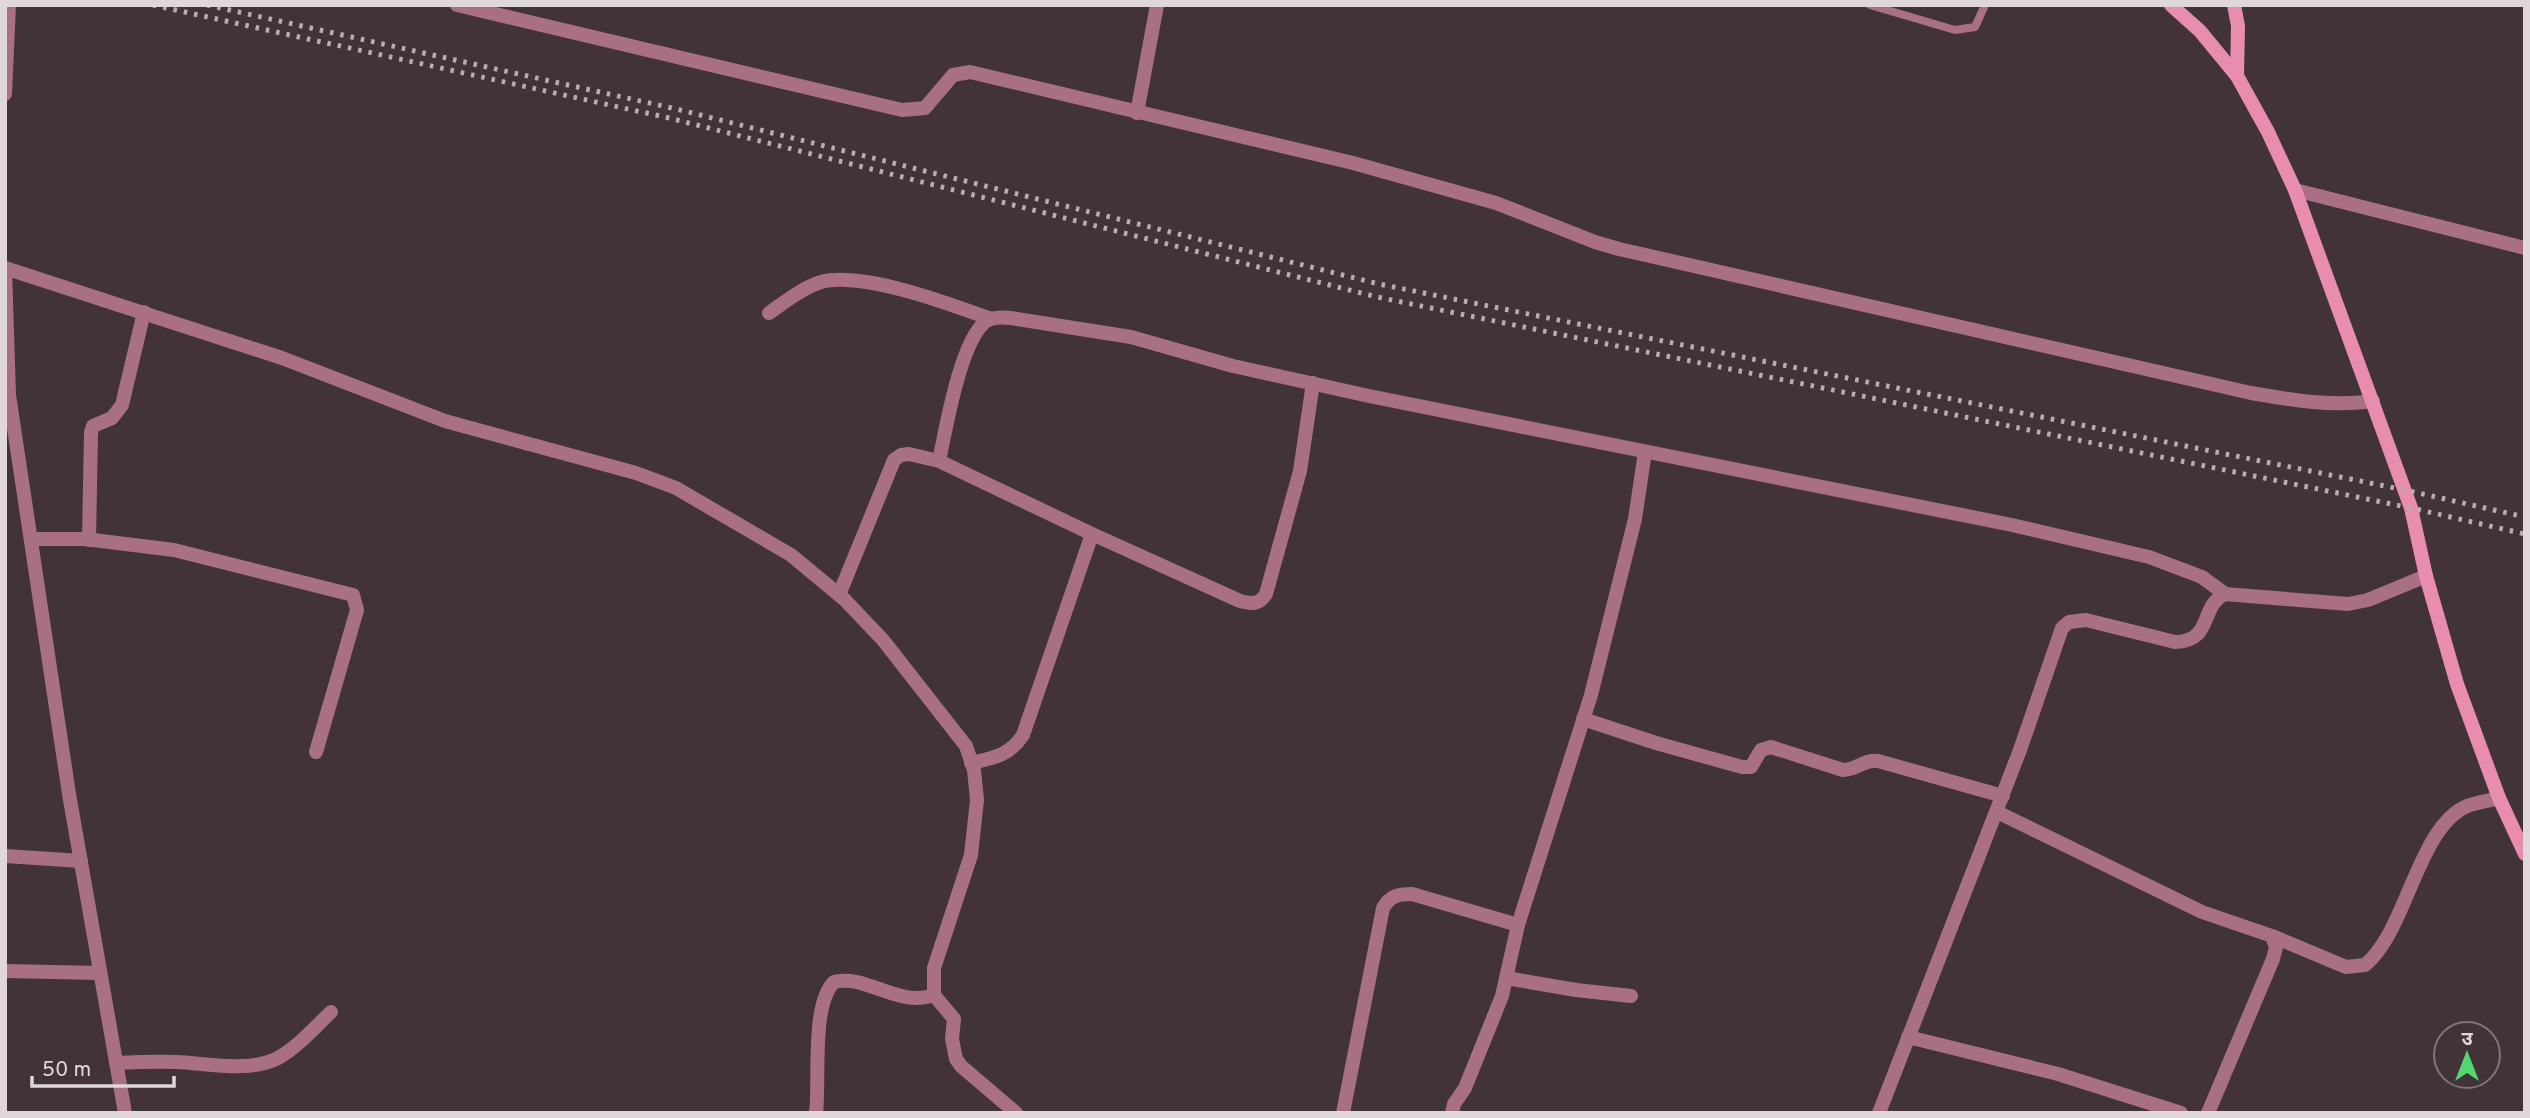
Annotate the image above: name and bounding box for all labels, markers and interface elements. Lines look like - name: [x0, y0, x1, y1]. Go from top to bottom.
- north arrow: [2432, 1020, 2502, 1090]
- text: उ: [2461, 1028, 2473, 1052]
- scale bar: [32, 1044, 173, 1088]
- text: 50 m: [42, 1057, 91, 1084]

